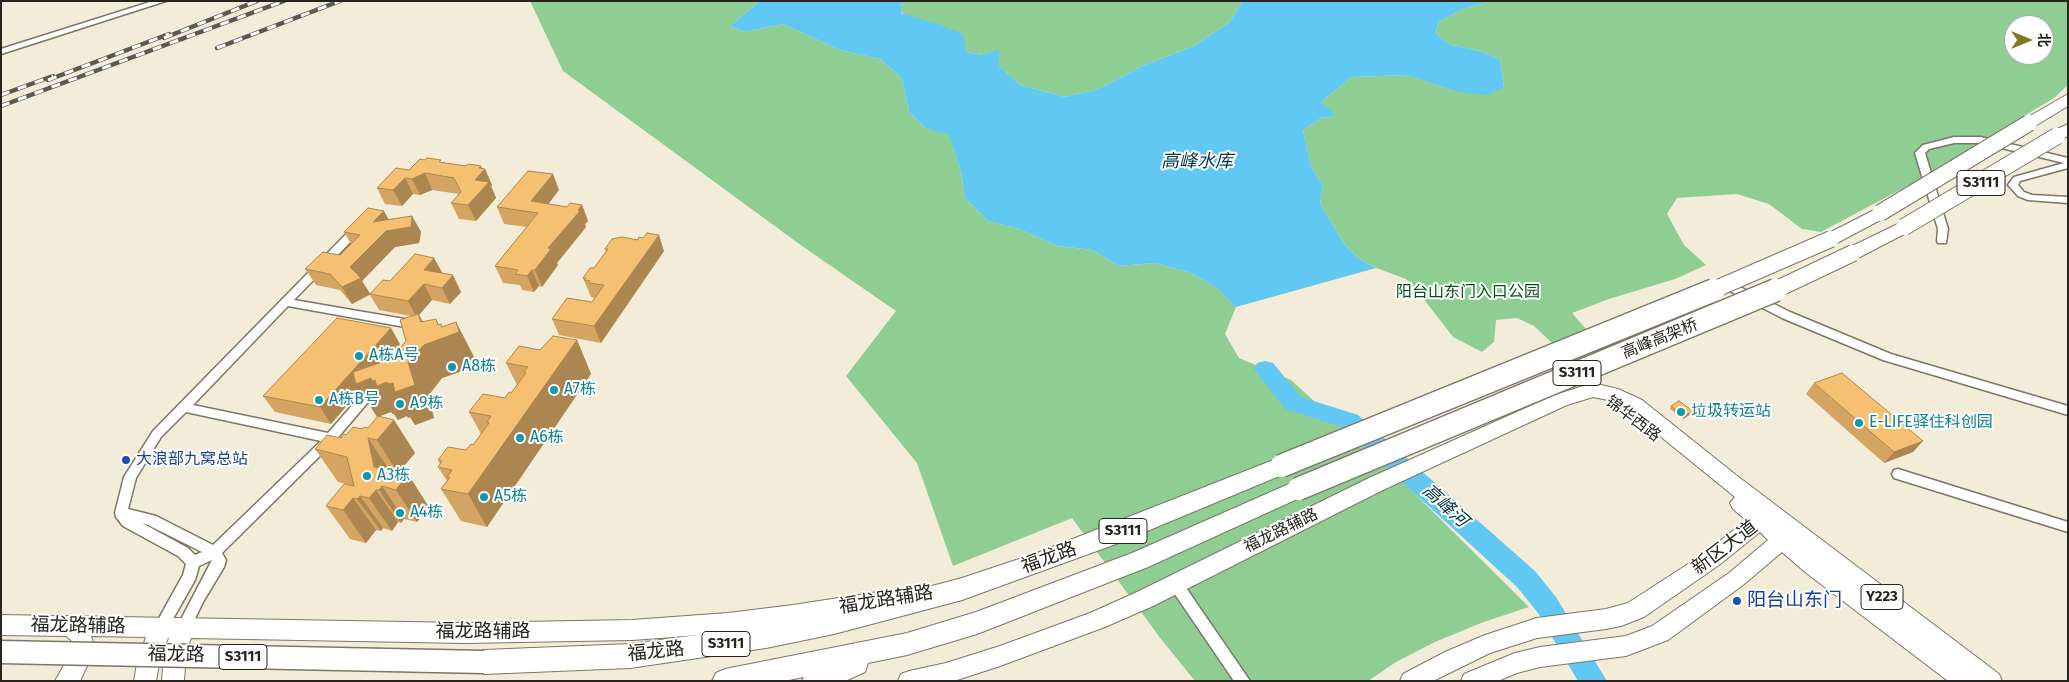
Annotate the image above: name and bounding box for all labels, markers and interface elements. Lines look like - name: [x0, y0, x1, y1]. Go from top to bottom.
- north arrow: [2004, 15, 2054, 65]
- text: 北: [2035, 33, 2052, 47]
- water label: 高峰水库: [1161, 151, 1233, 173]
- road number: S3111: [1957, 170, 2005, 196]
- park label: 阳台山东门入口公园: [1396, 283, 1540, 303]
- street label: 高峰高架桥: [1619, 315, 1701, 363]
- place label: A栋A号: [369, 346, 419, 366]
- marker: A栋A号: [353, 350, 365, 362]
- place label: A8栋: [462, 357, 496, 377]
- road number: S3111: [1553, 360, 1601, 386]
- marker: A8栋: [446, 361, 458, 373]
- place label: A7栋: [564, 380, 596, 400]
- marker: A7栋: [548, 384, 560, 396]
- place label: A栋B号: [329, 390, 380, 410]
- street label: 锦华西路: [1602, 392, 1664, 446]
- marker: A栋B号: [313, 394, 325, 406]
- place label: A9栋: [410, 394, 443, 414]
- marker: A9栋: [394, 398, 406, 410]
- place label: 垃圾转运站: [1691, 402, 1771, 422]
- marker: 垃圾转运站: [1675, 406, 1687, 418]
- place label: E-LIFE驿住科创园: [1869, 413, 1993, 433]
- marker: E-LIFE驿住科创园: [1853, 417, 1865, 429]
- place label: A6栋: [530, 428, 564, 448]
- marker: A6栋: [514, 432, 526, 444]
- place label: 大浪部九窝总站: [136, 450, 248, 470]
- marker: 大浪部九窝总站: [120, 454, 132, 466]
- place label: A3栋: [377, 466, 410, 486]
- marker: A3栋: [361, 470, 373, 482]
- water label: 高峰河: [1418, 480, 1472, 532]
- place label: A5栋: [494, 487, 527, 507]
- marker: A5栋: [478, 491, 490, 503]
- place label: A4栋: [410, 503, 443, 523]
- street label: 福龙路辅路: [1241, 505, 1321, 557]
- marker: A4栋: [394, 507, 406, 519]
- street label: 新区大道: [1688, 516, 1762, 580]
- road number: S3111: [1099, 518, 1147, 544]
- street label: 福龙路: [1018, 538, 1080, 578]
- street label: 福龙路辅路: [837, 581, 935, 619]
- road number: Y223: [1861, 584, 1903, 610]
- place label: 阳台山东门: [1747, 590, 1842, 612]
- marker: 阳台山东门: [1731, 595, 1743, 607]
- street label: 福龙路辅路: [30, 614, 126, 638]
- street label: 福龙路辅路: [436, 621, 530, 643]
- road number: S3111: [702, 632, 750, 656]
- street label: 福龙路: [626, 638, 686, 666]
- street label: 福龙路: [147, 643, 205, 667]
- road number: S3111: [219, 644, 267, 670]

